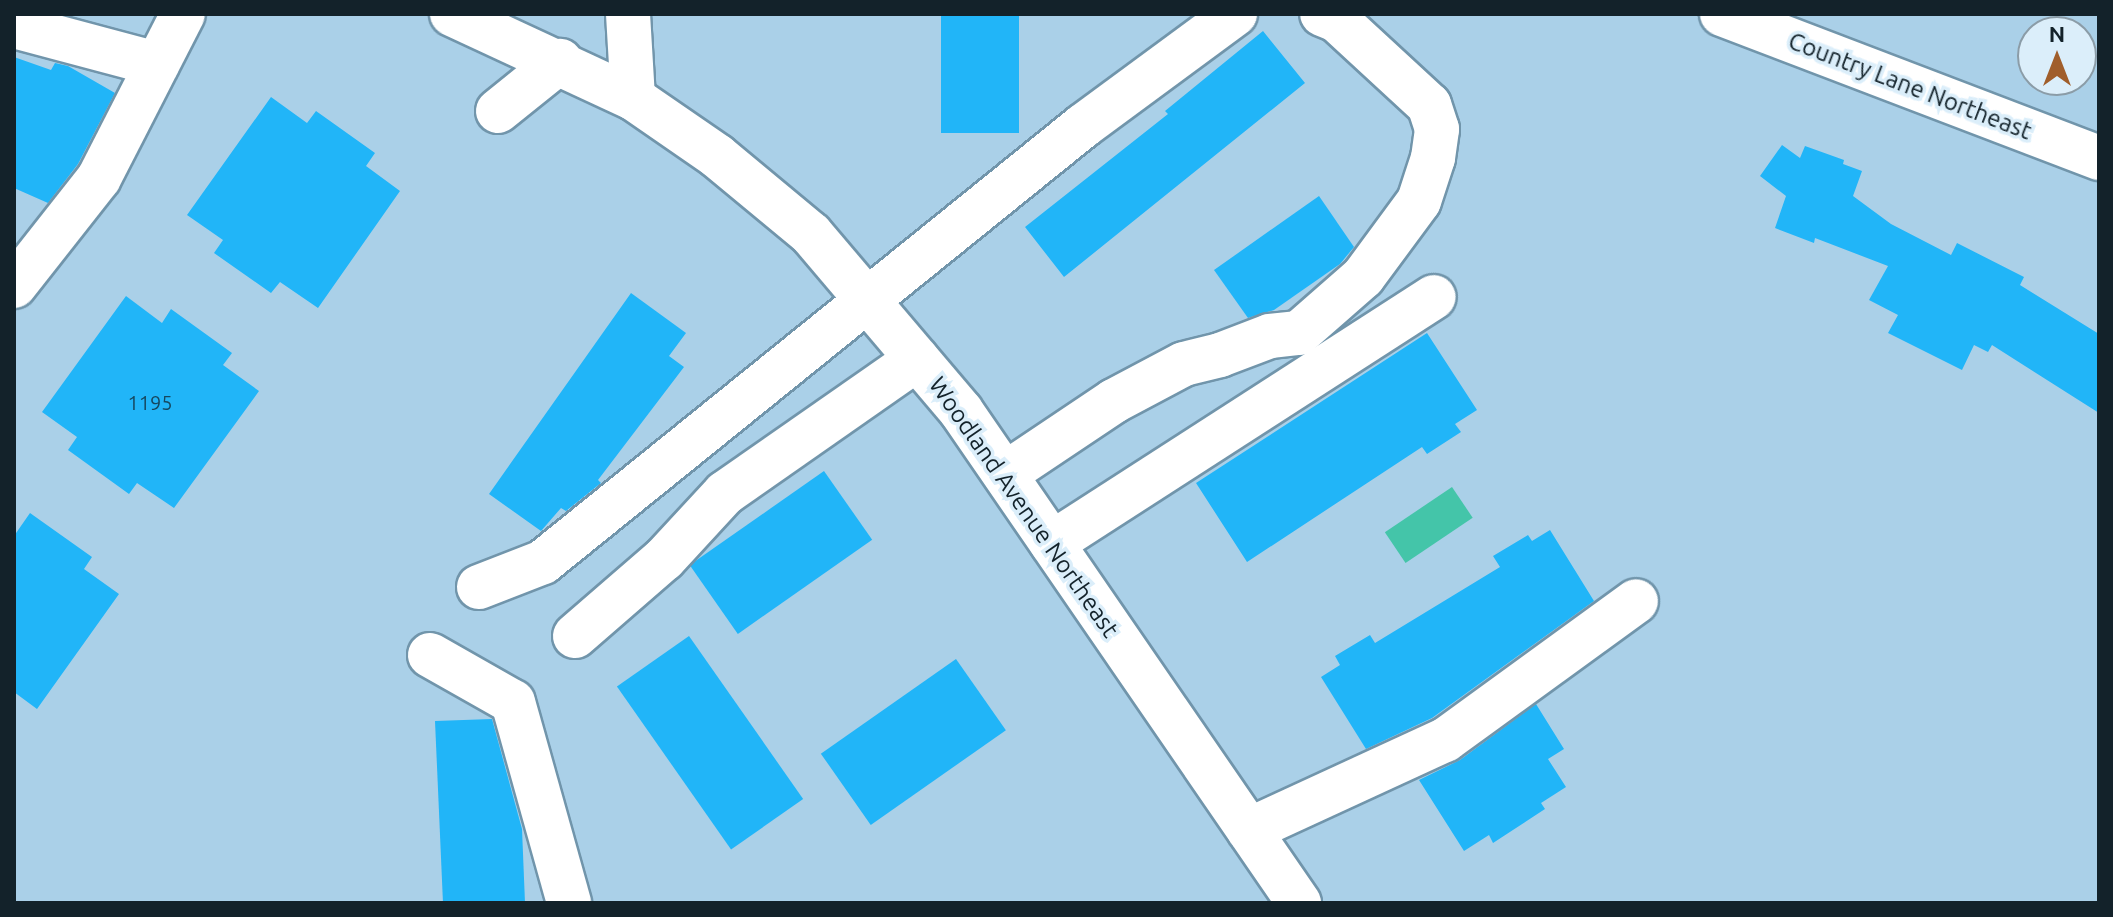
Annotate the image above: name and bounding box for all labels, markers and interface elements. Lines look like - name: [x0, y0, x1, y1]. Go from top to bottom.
- north arrow: [2017, 16, 2097, 96]
- text: N: [2049, 21, 2065, 46]
- street label: Country Lane Northeast: [1784, 26, 2036, 146]
- street label: Woodland Avenue Northeast: [923, 371, 1125, 643]
- house number: 1195: [127, 390, 173, 414]

